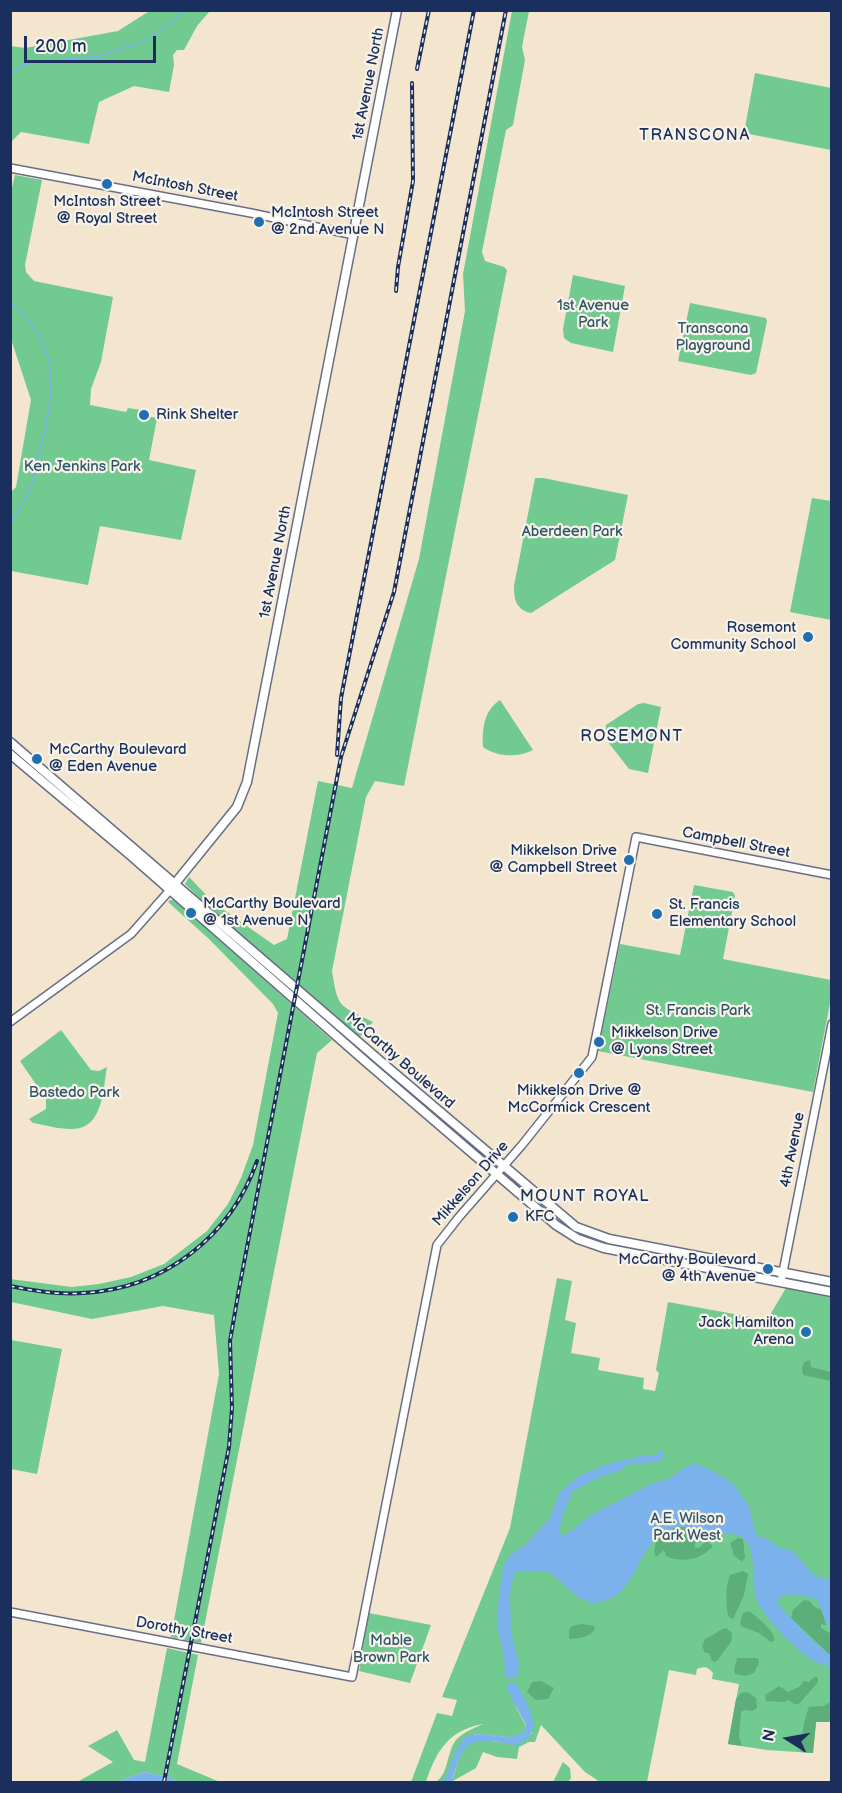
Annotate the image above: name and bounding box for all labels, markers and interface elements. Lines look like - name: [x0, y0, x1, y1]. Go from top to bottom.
- scale bar: [27, 24, 159, 62]
- street label: 1st Avenue North: [349, 26, 389, 142]
- text: 200 m: [35, 36, 87, 57]
- district label: TRANSCONA: [639, 126, 751, 146]
- street label: McIntosh Street: [130, 168, 240, 206]
- marker: McIntosh Street @ Royal Street: [100, 177, 114, 191]
- place label: McIntosh Street @ Royal Street: [53, 193, 161, 228]
- place label: McIntosh Street @ 2nd Avenue N: [271, 204, 385, 239]
- marker: McIntosh Street @ 2nd Avenue N: [252, 215, 266, 229]
- park label: 1st Avenue Park: [557, 297, 629, 332]
- park label: Transcona Playground: [675, 320, 751, 355]
- place label: Rink Shelter: [156, 406, 238, 424]
- marker: Rink Shelter: [137, 408, 151, 422]
- park label: Ken Jenkins Park: [24, 458, 140, 476]
- street label: 1st Avenue North: [256, 504, 296, 620]
- park label: Aberdeen Park: [522, 523, 622, 541]
- place label: Rosemont Community School: [671, 619, 796, 654]
- marker: Rosemont Community School: [801, 630, 815, 644]
- district label: ROSEMONT: [580, 727, 684, 747]
- place label: McCarthy Boulevard @ Eden Avenue: [49, 741, 187, 776]
- marker: McCarthy Boulevard @ Eden Avenue: [30, 752, 44, 766]
- street label: Campbell Street: [681, 824, 791, 862]
- place label: Mikkelson Drive @ Campbell Street: [490, 842, 617, 877]
- marker: Mikkelson Drive @ Campbell Street: [622, 853, 636, 867]
- place label: McCarthy Boulevard @ 1st Avenue N: [203, 895, 341, 930]
- place label: St. Francis Elementary School: [669, 896, 796, 931]
- marker: McCarthy Boulevard @ 1st Avenue N: [184, 906, 198, 920]
- marker: St. Francis Elementary School: [650, 907, 664, 921]
- park label: St. Francis Park: [646, 1002, 750, 1020]
- street label: McCarthy Boulevard: [342, 1009, 458, 1113]
- place label: Mikkelson Drive @ Lyons Street: [611, 1024, 718, 1059]
- marker: Mikkelson Drive @ Lyons Street: [592, 1035, 606, 1049]
- marker: Mikkelson Drive @ McCormick Crescent: [572, 1066, 586, 1080]
- place label: Mikkelson Drive @ McCormick Crescent: [508, 1082, 650, 1117]
- park label: Bastedo Park: [29, 1084, 119, 1102]
- street label: 4th Avenue: [777, 1111, 809, 1189]
- street label: Mikkelson Drive: [429, 1138, 513, 1230]
- district label: MOUNT ROYAL: [520, 1187, 650, 1207]
- place label: KFC: [525, 1208, 554, 1226]
- marker: KFC: [506, 1210, 520, 1224]
- place label: McCarthy Boulevard @ 4th Avenue: [618, 1251, 756, 1286]
- marker: McCarthy Boulevard @ 4th Avenue: [761, 1262, 775, 1276]
- place label: Jack Hamilton Arena: [699, 1314, 794, 1349]
- marker: Jack Hamilton Arena: [799, 1325, 813, 1339]
- park label: A.E. Wilson Park West: [650, 1510, 724, 1545]
- street label: Dorothy Street: [134, 1614, 234, 1648]
- park label: Mable Brown Park: [353, 1632, 429, 1667]
- north arrow: [758, 1709, 818, 1769]
- text: N: [759, 1728, 780, 1743]

